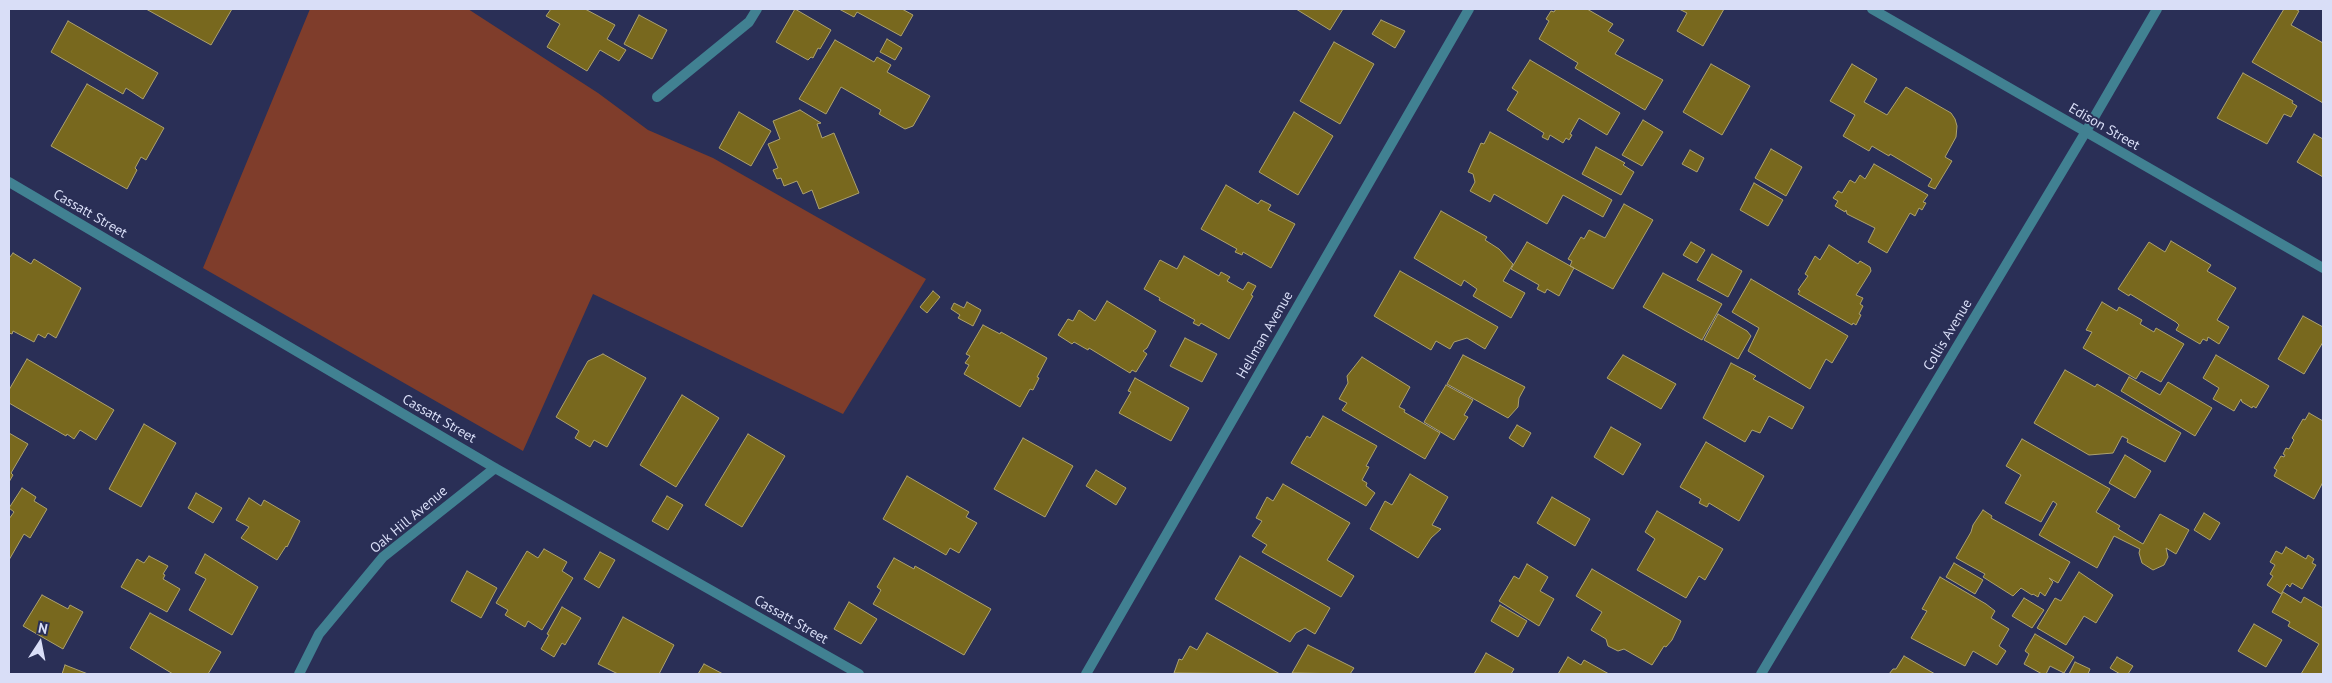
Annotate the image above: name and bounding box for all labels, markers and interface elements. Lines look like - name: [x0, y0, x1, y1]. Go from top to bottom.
- street label: Edison Street: [2065, 100, 2143, 154]
- street label: Cassatt Street: [50, 186, 130, 242]
- street label: Hellman Avenue: [1233, 288, 1297, 382]
- street label: Collis Avenue: [1920, 296, 1976, 374]
- street label: Cassatt Street: [399, 391, 479, 447]
- street label: Oak Hill Avenue: [367, 483, 451, 557]
- street label: Cassatt Street: [751, 592, 831, 648]
- north arrow: [15, 618, 65, 668]
- text: N: [37, 619, 49, 638]

